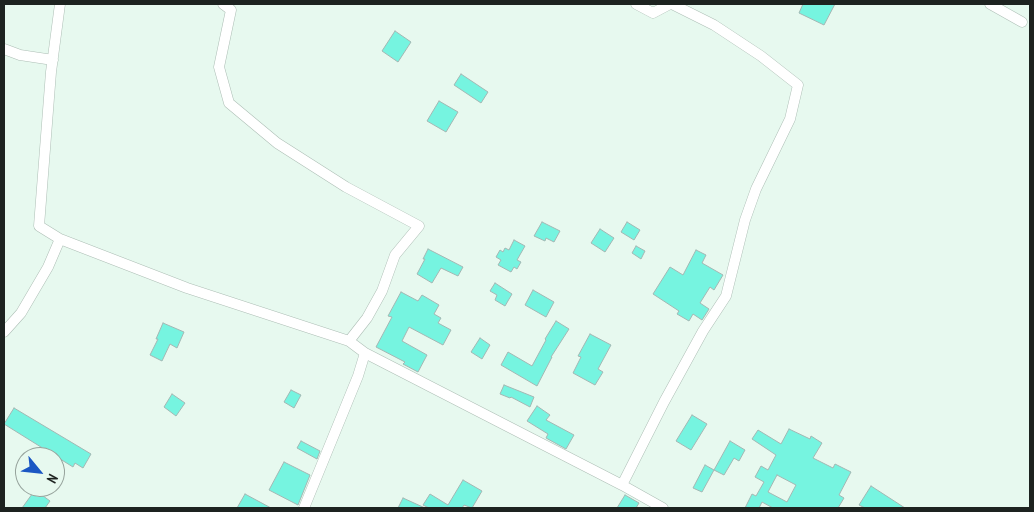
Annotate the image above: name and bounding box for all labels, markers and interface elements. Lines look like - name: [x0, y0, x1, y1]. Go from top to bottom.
- north arrow: [15, 447, 65, 497]
- text: N: [43, 471, 62, 486]

